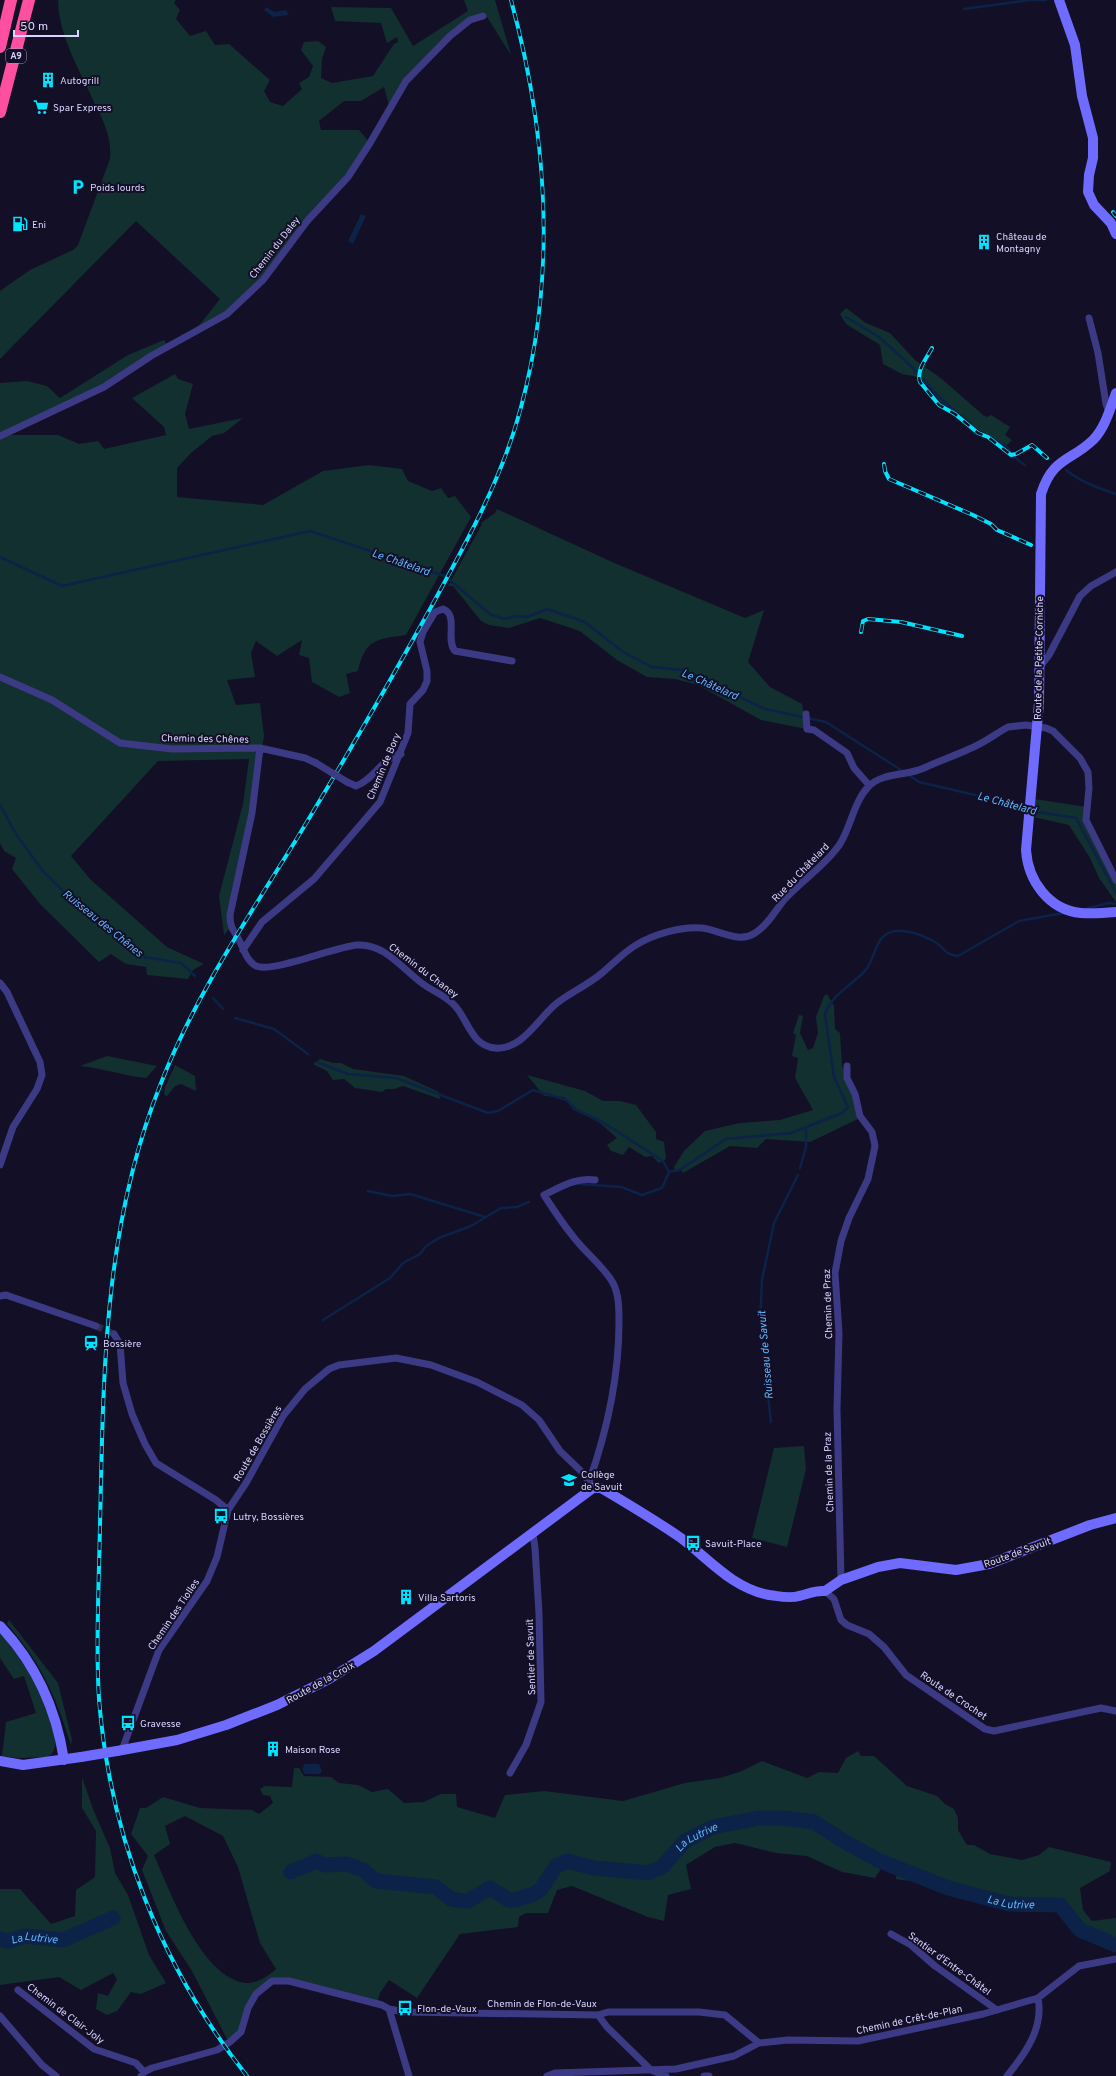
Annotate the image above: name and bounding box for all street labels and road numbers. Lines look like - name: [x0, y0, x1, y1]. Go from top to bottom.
- road number: A9: [6, 49, 26, 63]
- street label: Chemin du Daley: [247, 214, 303, 282]
- street label: Route de la Petite-Corniche: [1032, 596, 1047, 720]
- street label: Chemin de Bory: [364, 731, 404, 802]
- street label: Chemin des Chênes: [161, 732, 249, 747]
- street label: Rue du Châtelard: [770, 841, 833, 905]
- street label: Chemin du Chaney: [386, 941, 461, 1002]
- street label: Chemin de Praz: [821, 1269, 836, 1339]
- street label: Route de Bossières: [231, 1403, 285, 1484]
- street label: Chemin de la Praz: [822, 1431, 837, 1512]
- street label: Route de Savuit: [982, 1535, 1053, 1572]
- street label: Chemin des Tiolles: [146, 1576, 203, 1653]
- street label: Sentier de Savuit: [524, 1618, 539, 1695]
- street label: Route de la Croix: [284, 1659, 357, 1707]
- street label: Route de Crochet: [917, 1669, 989, 1724]
- street label: Sentier d'Entre-Châtel: [905, 1930, 993, 1999]
- street label: Chemin de Clair-Joly: [24, 1981, 106, 2048]
- street label: Chemin de Flon-de-Vaux: [487, 1998, 597, 2011]
- street label: Chemin de Crêt-de-Plan: [855, 2003, 964, 2038]

